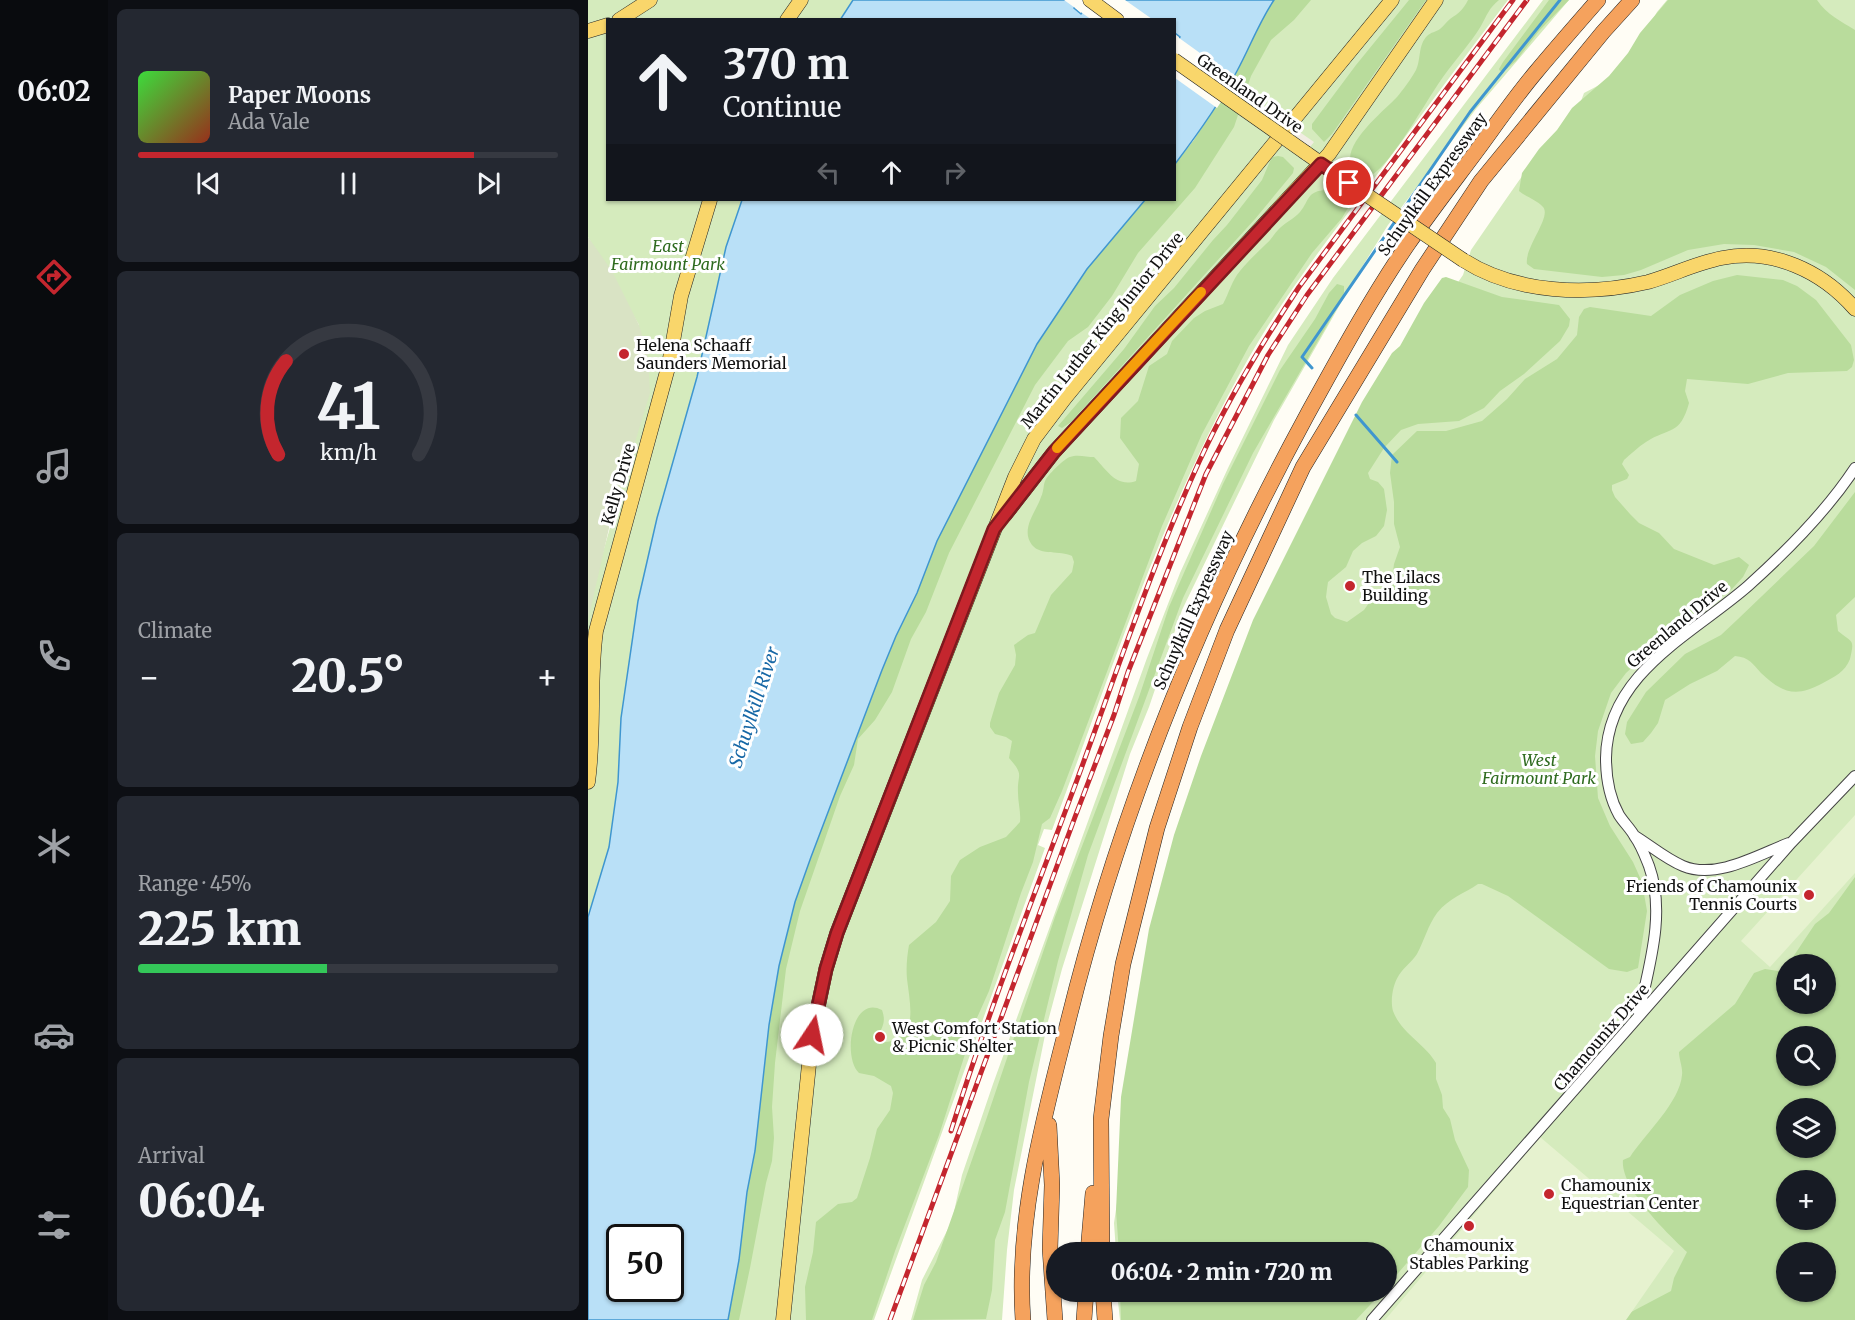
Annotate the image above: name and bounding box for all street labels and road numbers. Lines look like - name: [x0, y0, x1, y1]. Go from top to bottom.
- street label: Greenland Drive: [1193, 49, 1307, 137]
- street label: Schuylkill Expressway: [1373, 108, 1491, 260]
- street label: Martin Luther King Junior Drive: [1017, 228, 1187, 432]
- street label: Kelly Drive: [597, 441, 639, 527]
- street label: Schuylkill Expressway: [1149, 527, 1237, 693]
- street label: Greenland Drive: [1623, 576, 1731, 672]
- street label: Chamounix Drive: [1549, 979, 1653, 1095]

